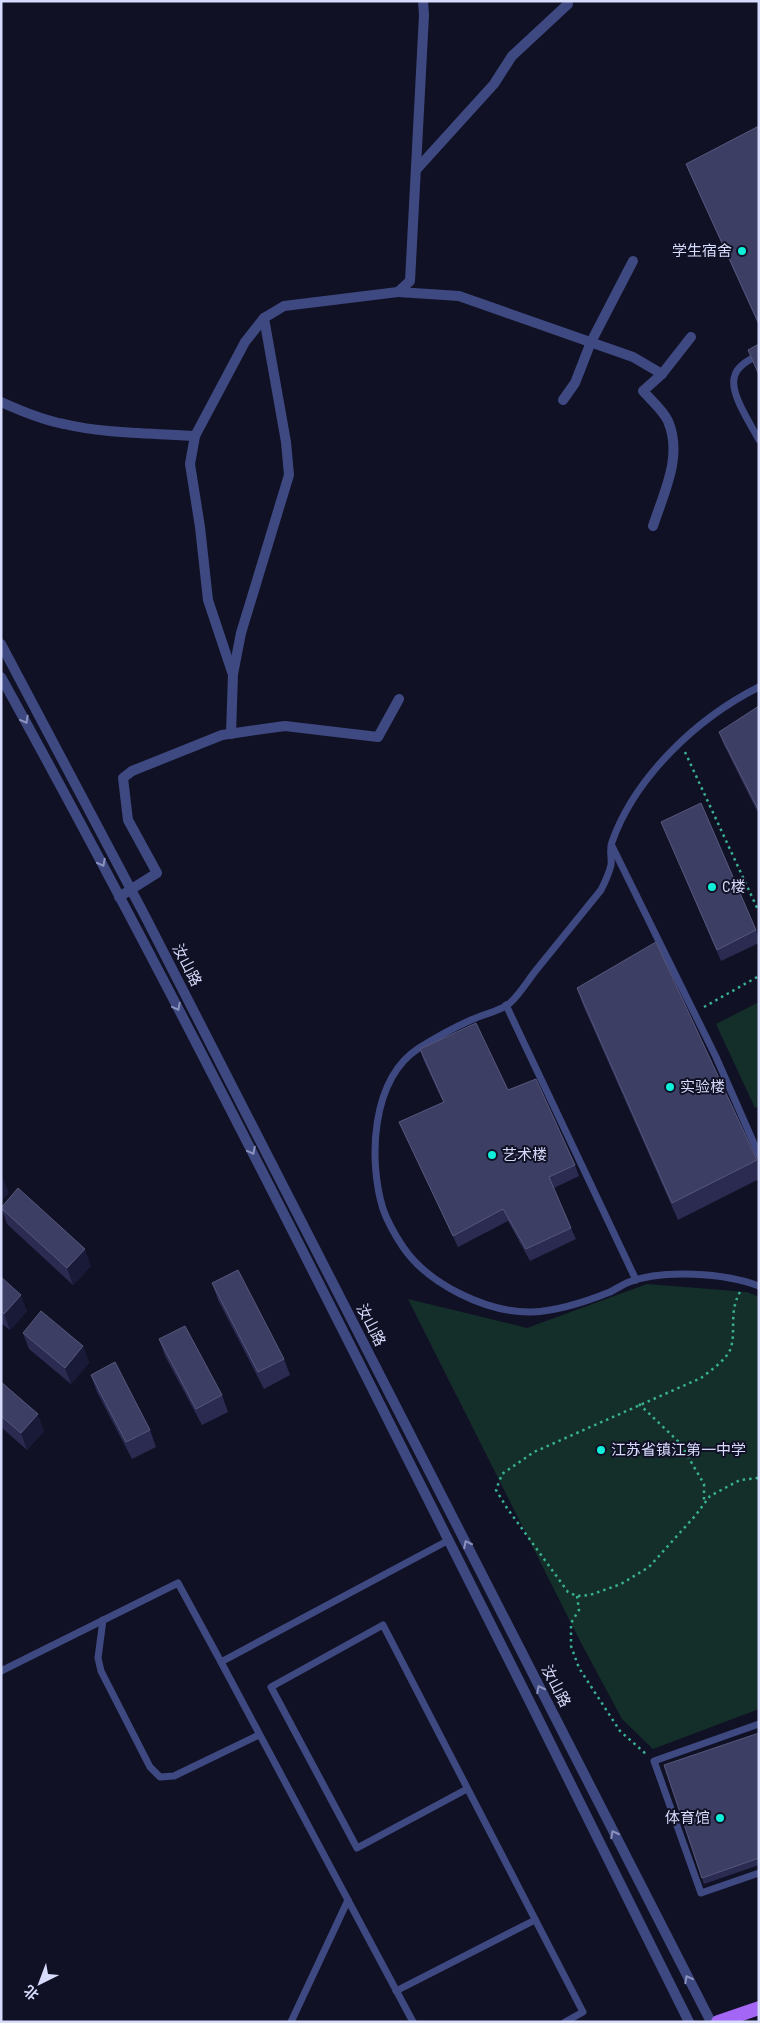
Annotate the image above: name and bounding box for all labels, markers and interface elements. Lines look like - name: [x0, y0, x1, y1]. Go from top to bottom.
- place label: 学生宿舍: [672, 242, 732, 260]
- marker: 学生宿舍: [736, 245, 748, 257]
- one-way arrow: [19, 715, 29, 724]
- one-way arrow: [95, 858, 105, 867]
- place label: C楼: [722, 878, 746, 896]
- marker: C楼: [706, 881, 718, 893]
- street label: 汝山路: [169, 941, 205, 989]
- one-way arrow: [171, 1002, 181, 1011]
- place label: 实验楼: [680, 1078, 725, 1096]
- marker: 实验楼: [664, 1081, 676, 1093]
- one-way arrow: [246, 1146, 256, 1155]
- place label: 艺术楼: [502, 1146, 547, 1164]
- marker: 艺术楼: [486, 1149, 498, 1161]
- street label: 汝山路: [353, 1301, 389, 1349]
- place label: 江苏省镇江第一中学: [611, 1441, 746, 1459]
- marker: 江苏省镇江第一中学: [595, 1444, 607, 1456]
- one-way arrow: [463, 1540, 473, 1549]
- street label: 汝山路: [538, 1662, 574, 1710]
- one-way arrow: [536, 1685, 546, 1694]
- place label: 体育馆: [665, 1809, 710, 1827]
- marker: 体育馆: [714, 1812, 726, 1824]
- one-way arrow: [610, 1830, 620, 1839]
- north arrow: [15, 1958, 65, 2008]
- one-way arrow: [684, 1975, 694, 1984]
- text: 北: [21, 1982, 42, 2003]

